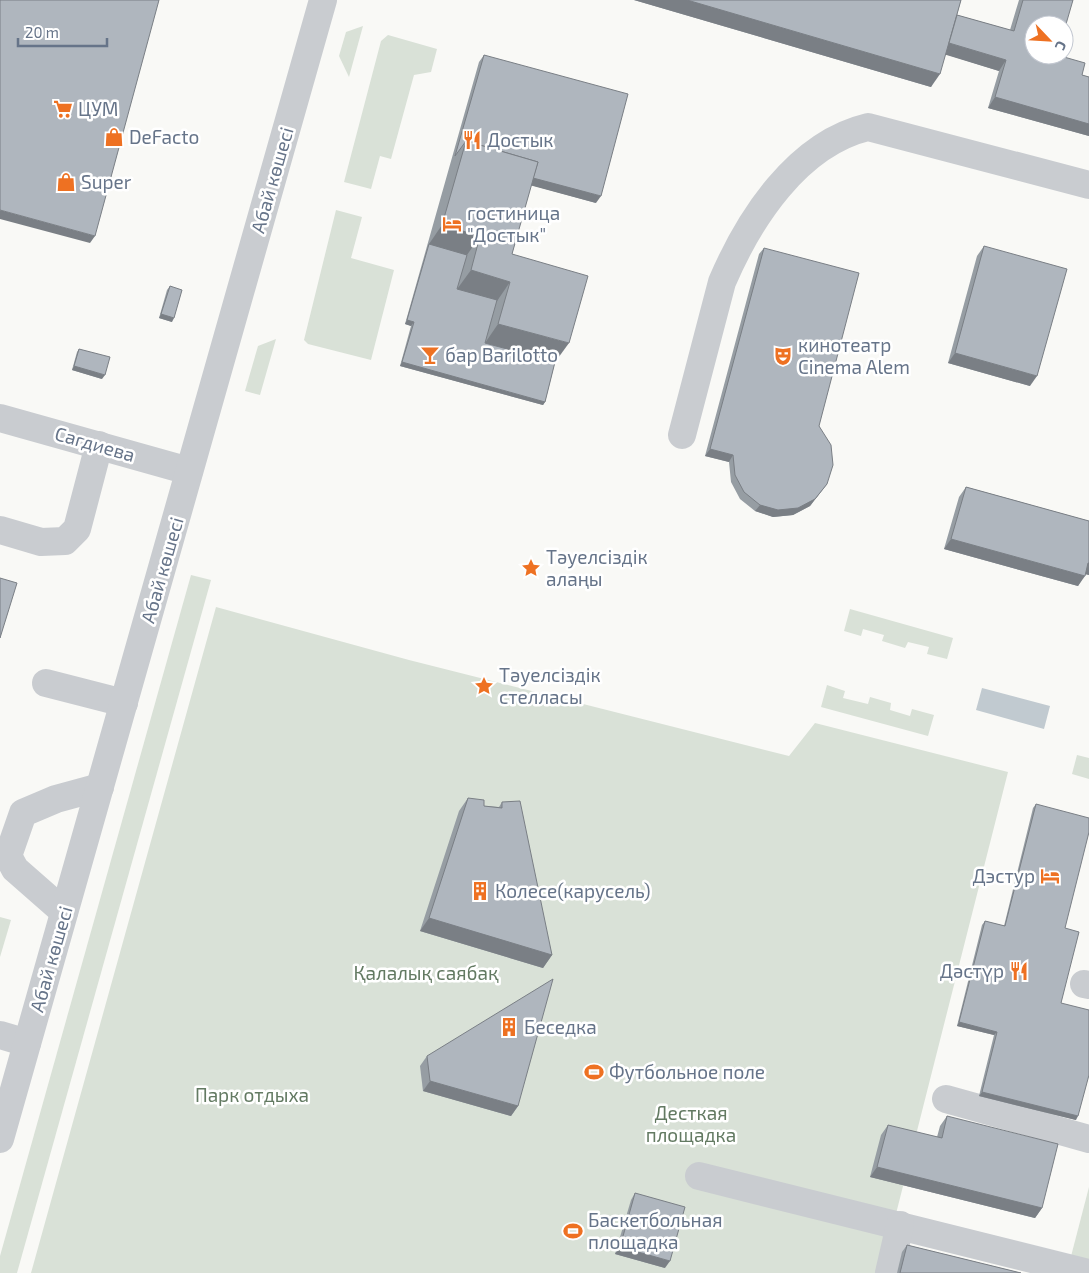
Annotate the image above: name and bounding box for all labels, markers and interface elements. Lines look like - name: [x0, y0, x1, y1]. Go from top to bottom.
- scale bar: [18, 15, 106, 47]
- north arrow: [1024, 15, 1074, 65]
- text: 20 m: [25, 23, 59, 41]
- text: С: [1052, 38, 1071, 53]
- place label: ЦУМ: [78, 97, 119, 120]
- supermarket icon: ЦУМ: [52, 98, 74, 120]
- street label: Абай көшесі: [245, 124, 298, 236]
- place label: DeFacto: [129, 125, 199, 148]
- shop icon: DeFacto: [103, 126, 125, 148]
- place label: Достык: [487, 128, 554, 151]
- restaurant icon: Достык: [461, 129, 483, 151]
- place label: Super: [81, 170, 132, 193]
- shop icon: Super: [55, 171, 77, 193]
- place label: гостиница "Достык": [467, 201, 560, 246]
- hotel icon: гостиница "Достык": [441, 213, 463, 235]
- place label: кинотеатр Cinema Alem: [798, 333, 910, 378]
- place label: бар Barilotto: [445, 343, 558, 366]
- bar icon: бар Barilotto: [419, 344, 441, 366]
- theatre icon: кинотеатр Cinema Alem: [772, 345, 794, 367]
- street label: Сагдиева: [52, 421, 138, 466]
- street label: Абай көшесі: [135, 514, 188, 626]
- place label: Тәуелсіздік алаңы: [546, 545, 648, 590]
- place icon: Тәуелсіздік алаңы: [520, 557, 542, 579]
- place label: Тәуелсіздік стелласы: [499, 663, 601, 708]
- place icon: Тәуелсіздік стелласы: [473, 675, 495, 697]
- place label: Дэстур: [972, 864, 1035, 888]
- hotel icon: Дэстур: [1039, 865, 1061, 887]
- place label: Колесе(карусель): [495, 879, 651, 903]
- building icon: Колесе(карусель): [469, 880, 491, 902]
- street label: Абай көшесі: [24, 903, 77, 1015]
- place label: Дәстүр: [940, 959, 1004, 982]
- restaurant icon: Дәстүр: [1008, 960, 1030, 982]
- park label: Қалалық саябақ: [354, 961, 499, 984]
- place label: Беседка: [524, 1015, 597, 1038]
- building icon: Беседка: [498, 1016, 520, 1038]
- place label: Футбольное поле: [609, 1060, 765, 1084]
- sports icon: Футбольное поле: [583, 1061, 605, 1083]
- park label: Парк отдыха: [195, 1083, 309, 1106]
- park label: Десткая площадка: [646, 1101, 736, 1146]
- place label: Баскетбольная площадка: [588, 1208, 722, 1253]
- sports icon: Баскетбольная площадка: [562, 1220, 584, 1242]

